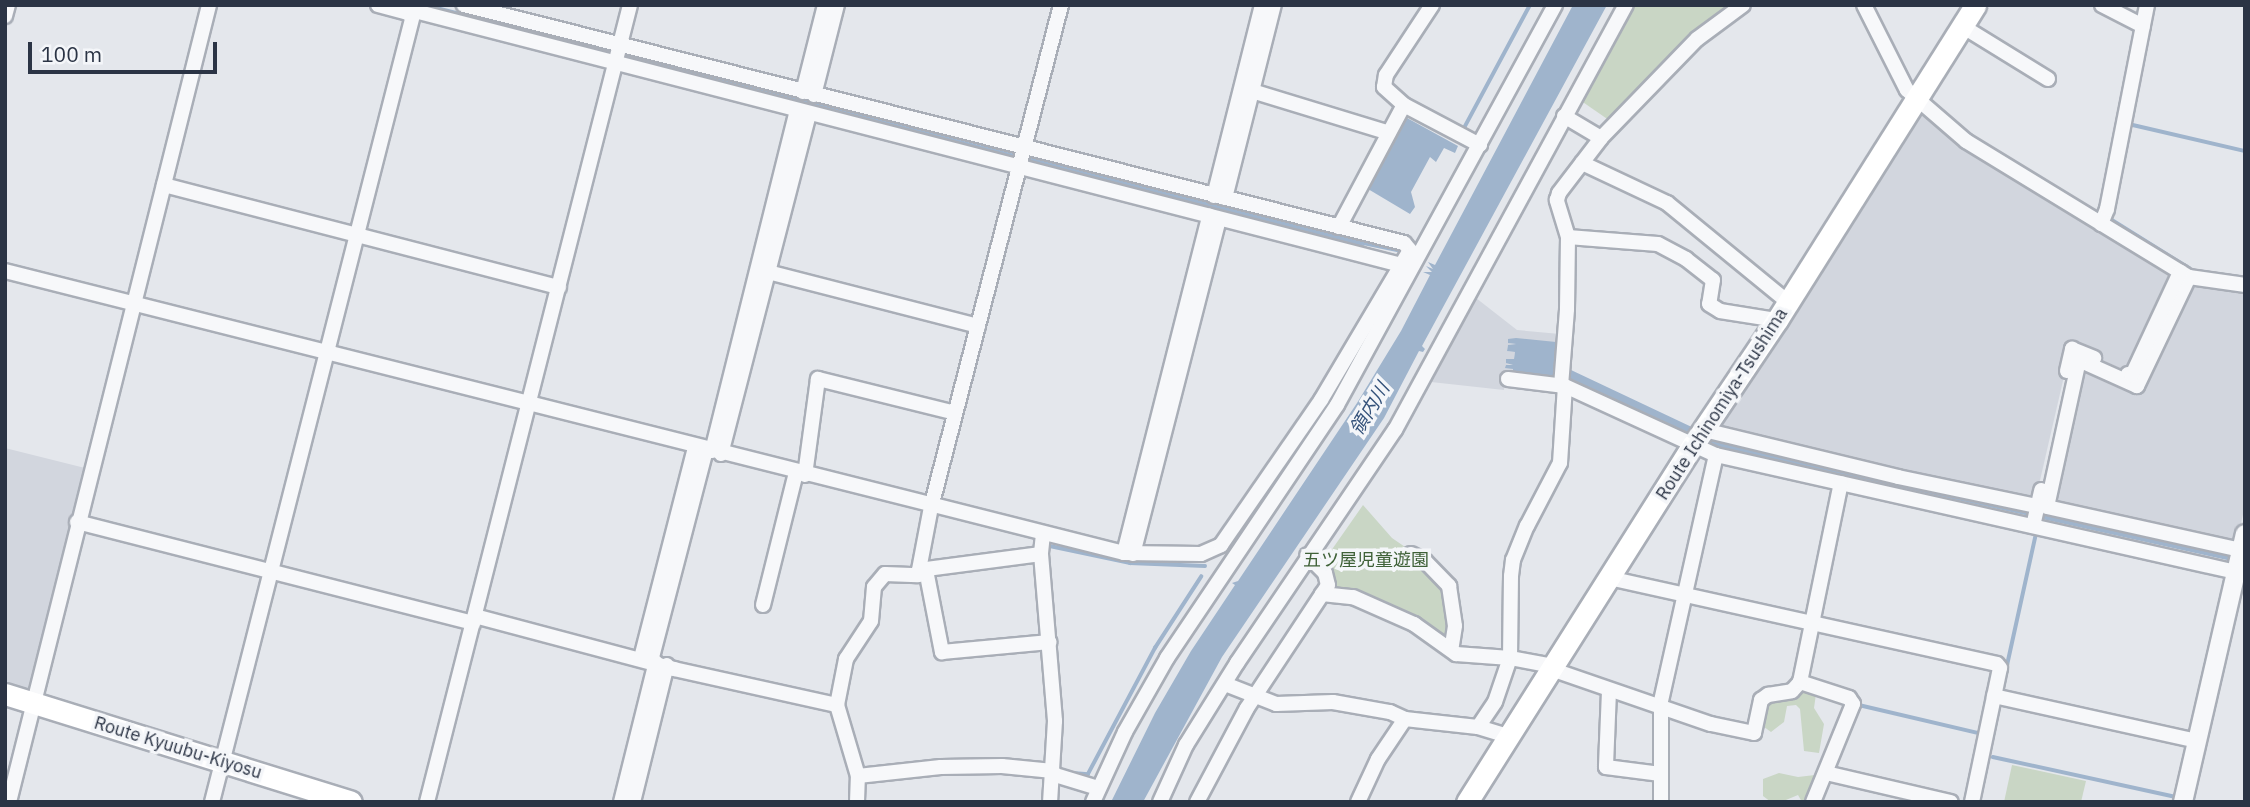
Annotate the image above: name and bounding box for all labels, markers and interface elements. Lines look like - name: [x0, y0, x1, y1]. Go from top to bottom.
- scale bar: [32, 28, 220, 72]
- text: 100 m: [41, 40, 102, 68]
- street label: Route Ichinomiya-Tsushima: [1652, 304, 1792, 504]
- water label: 領内川: [1346, 379, 1394, 439]
- park label: 五ツ屋児童遊園: [1303, 549, 1429, 571]
- street label: Route Kyuubu-Kiyosu: [91, 712, 265, 784]

